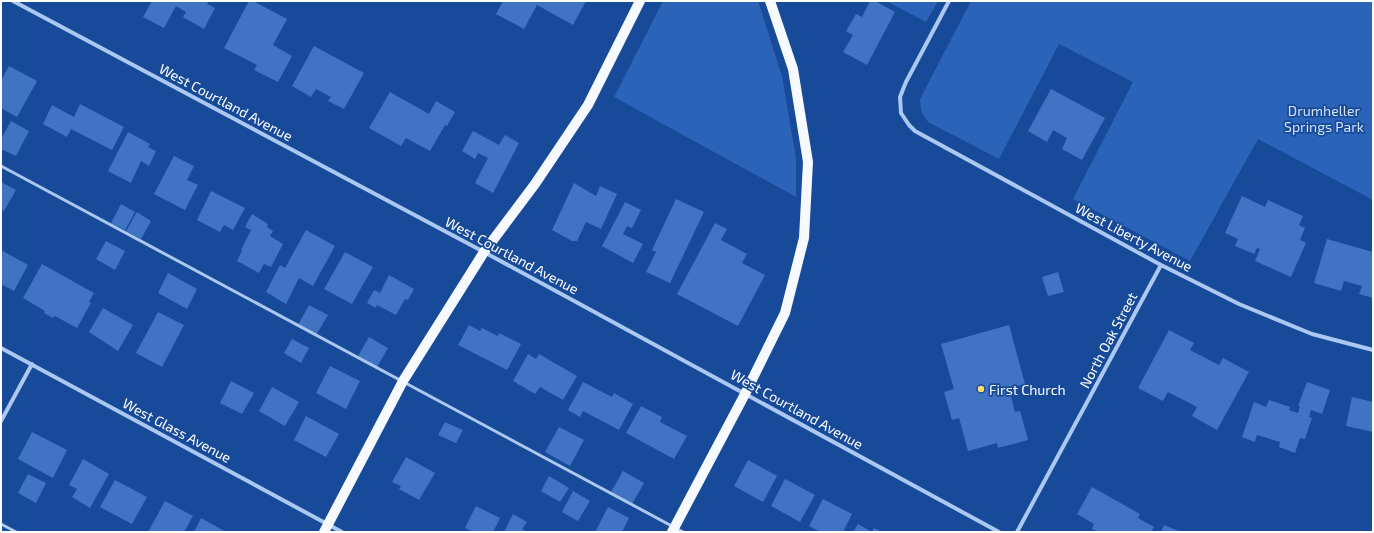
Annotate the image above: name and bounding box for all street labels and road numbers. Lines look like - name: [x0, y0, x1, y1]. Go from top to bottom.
- street label: West Courtland Avenue: [156, 60, 296, 144]
- street label: West Liberty Avenue: [1073, 199, 1195, 275]
- street label: West Courtland Avenue: [442, 213, 582, 297]
- street label: North Oak Street: [1076, 289, 1140, 391]
- street label: West Courtland Avenue: [728, 366, 866, 452]
- street label: West Glass Avenue: [120, 394, 234, 466]

